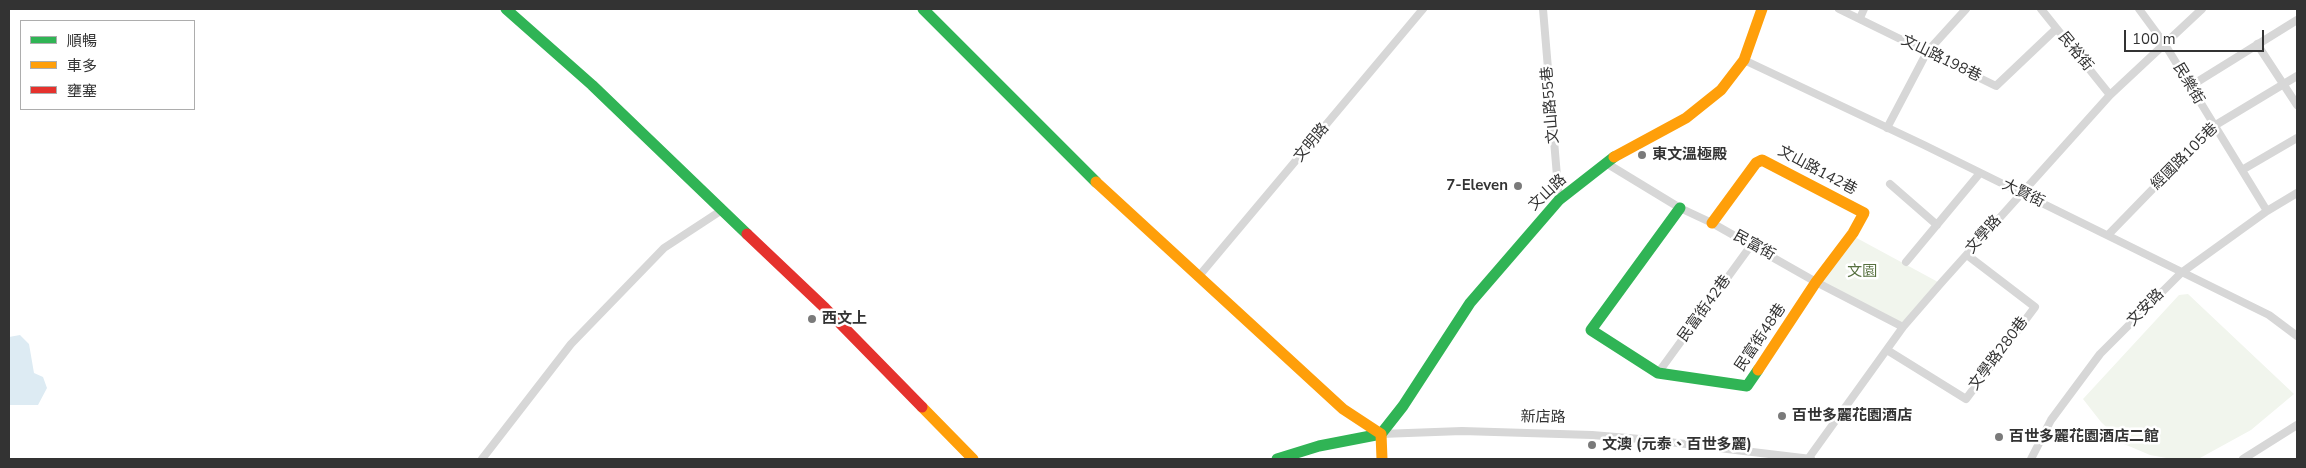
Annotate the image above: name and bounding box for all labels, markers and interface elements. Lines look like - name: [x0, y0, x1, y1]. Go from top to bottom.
- legend: [20, 20, 195, 110]
- scale bar: [2126, 20, 2266, 52]
- street label: 民裕街: [2054, 29, 2096, 75]
- text: 100 m: [2132, 29, 2176, 49]
- text: 順暢: [67, 31, 97, 51]
- street label: 文山路198巷: [1898, 32, 1984, 86]
- text: 車多: [67, 56, 97, 76]
- street label: 民樂街: [2169, 60, 2207, 108]
- street label: 文山路55巷: [1539, 65, 1563, 145]
- text: 壅塞: [67, 81, 97, 101]
- street label: 文明路: [1291, 120, 1333, 166]
- street label: 經國路105巷: [2148, 120, 2222, 194]
- street label: 文山路142巷: [1774, 143, 1860, 199]
- place label: 東文溫極殿: [1652, 146, 1727, 164]
- marker: 東文溫極殿: [1636, 149, 1648, 161]
- street label: 文山路: [1525, 171, 1571, 215]
- street label: 大賢街: [1999, 176, 2047, 212]
- place label: 7-Eleven: [1446, 177, 1508, 195]
- marker: 7-Eleven: [1512, 180, 1524, 192]
- street label: 文學路: [1962, 212, 2006, 258]
- street label: 民富街: [1730, 227, 1778, 265]
- park label: 文園: [1847, 263, 1877, 281]
- street label: 民富街42巷: [1675, 272, 1735, 346]
- street label: 文安路: [2124, 286, 2168, 330]
- street label: 民富街48巷: [1732, 301, 1790, 375]
- place label: 西文上: [822, 310, 867, 328]
- marker: 西文上: [806, 313, 818, 325]
- street label: 文學路280巷: [1966, 314, 2032, 394]
- place label: 百世多麗花園酒店: [1792, 407, 1912, 425]
- street label: 新店路: [1520, 409, 1566, 427]
- marker: 百世多麗花園酒店: [1776, 410, 1788, 422]
- place label: 百世多麗花園酒店二館: [2009, 428, 2159, 446]
- marker: 百世多麗花園酒店二館: [1993, 431, 2005, 443]
- place label: 文澳 (元泰、百世多麗): [1602, 436, 1752, 454]
- marker: 文澳 (元泰、百世多麗): [1586, 439, 1598, 451]

